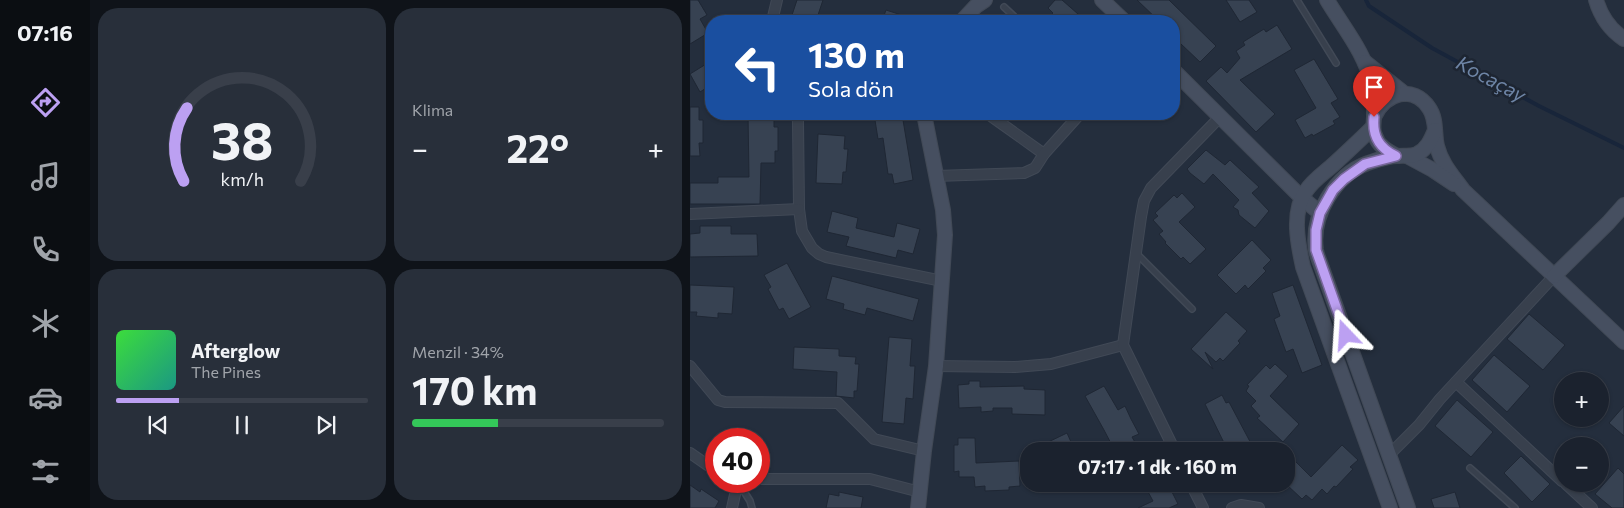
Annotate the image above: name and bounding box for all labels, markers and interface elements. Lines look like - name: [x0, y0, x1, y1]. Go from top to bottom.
- text: 07:16: [17, 19, 73, 46]
- text: 130 m: [808, 32, 905, 75]
- icon: left: [725, 35, 790, 100]
- water label: Kocaçay: [1453, 50, 1531, 107]
- pin: [1353, 66, 1395, 117]
- icon: arrive: [1360, 73, 1388, 101]
- text: Sola dön: [808, 75, 894, 102]
- icon: directions: [28, 85, 63, 120]
- text: Klima: [412, 100, 453, 119]
- text: 38: [211, 107, 273, 171]
- text: 22°: [506, 124, 569, 171]
- text: −: [412, 131, 428, 165]
- text: +: [648, 131, 664, 165]
- icon: music: [28, 159, 63, 194]
- text: km/h: [220, 168, 264, 190]
- icon: phone: [28, 232, 63, 267]
- icon: climate: [28, 306, 63, 341]
- position arrow: [1319, 308, 1371, 360]
- text: Afterglow: [191, 339, 280, 362]
- text: Menzil · 34%: [412, 342, 504, 361]
- text: The Pines: [191, 362, 261, 381]
- text: 170 km: [412, 366, 537, 413]
- map controls: [1554, 372, 1609, 492]
- button: +: [1554, 372, 1609, 427]
- icon: car: [28, 380, 63, 415]
- icon: previous: [144, 411, 172, 439]
- icon: pause: [228, 411, 256, 439]
- icon: next: [312, 411, 340, 439]
- speed limit sign: 40: [705, 428, 770, 493]
- button: −: [1554, 437, 1609, 492]
- icon: filters: [28, 454, 63, 489]
- text: 07:17 · 1 dk · 160 m: [1078, 455, 1237, 478]

